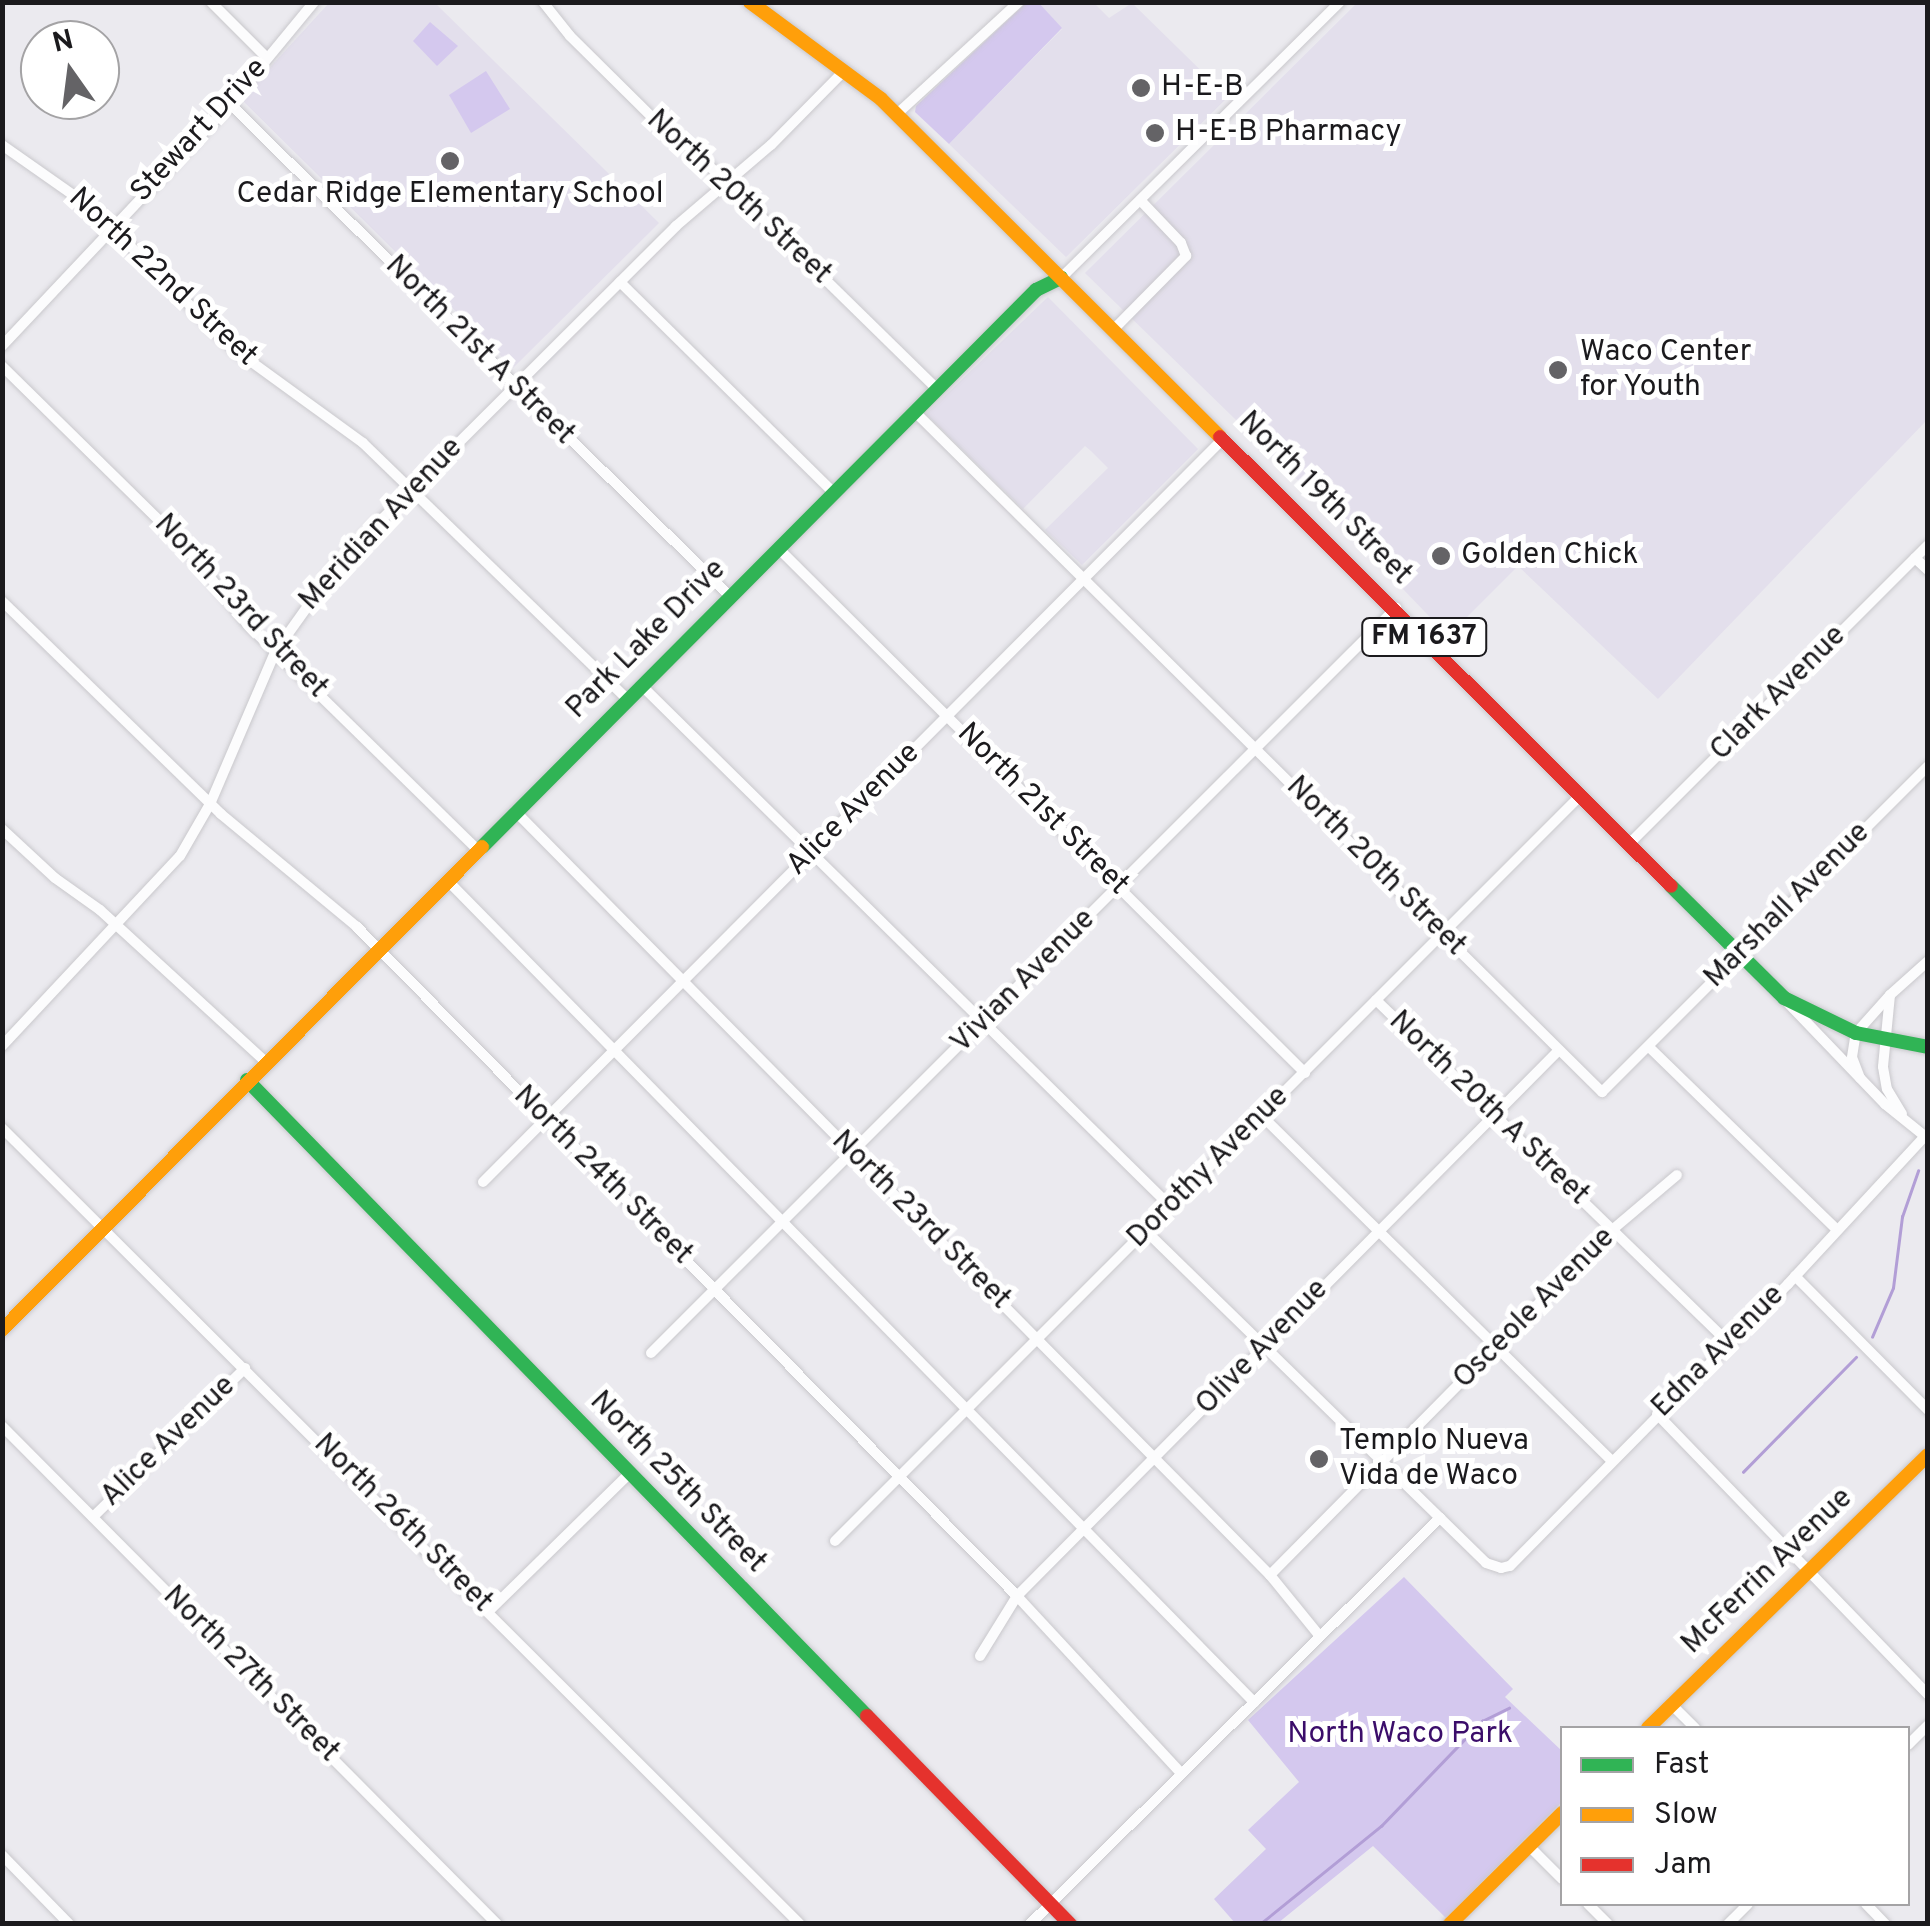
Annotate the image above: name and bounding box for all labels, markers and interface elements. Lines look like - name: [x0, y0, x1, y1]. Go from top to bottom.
- north arrow: [20, 20, 120, 120]
- text: N: [49, 23, 77, 63]
- street label: Stewart Drive: [124, 52, 276, 210]
- place label: H-E-B: [1161, 70, 1244, 106]
- marker: H-E-B: [1130, 77, 1152, 99]
- street label: North 20th Street: [638, 103, 838, 293]
- place label: H-E-B Pharmacy: [1175, 115, 1401, 151]
- marker: H-E-B Pharmacy: [1144, 122, 1166, 144]
- marker: Cedar Ridge Elementary School: [439, 150, 461, 172]
- place label: Cedar Ridge Elementary School: [236, 177, 664, 213]
- street label: North 22nd Street: [60, 181, 264, 375]
- street label: North 21st A Street: [376, 248, 582, 454]
- place label: Waco Center for Youth: [1580, 335, 1751, 406]
- marker: Waco Center for Youth: [1545, 357, 1571, 383]
- street label: North 19th Street: [1230, 405, 1418, 593]
- street label: Meridian Avenue: [292, 431, 472, 619]
- street label: North 23rd Street: [145, 507, 335, 707]
- place label: Golden Chick: [1461, 538, 1638, 574]
- marker: Golden Chick: [1430, 545, 1452, 567]
- street label: Park Lake Drive: [560, 553, 734, 727]
- road number: FM 1637: [1359, 614, 1489, 660]
- street label: Clark Avenue: [1703, 618, 1855, 770]
- street label: North 21st Street: [949, 717, 1135, 903]
- street label: Alice Avenue: [780, 736, 928, 884]
- street label: North 20th Street: [1278, 770, 1472, 964]
- street label: Marshall Avenue: [1697, 815, 1879, 997]
- street label: Vivian Avenue: [944, 902, 1104, 1062]
- street label: North 20th A Street: [1379, 1003, 1597, 1215]
- street label: North 24th Street: [505, 1079, 699, 1273]
- street label: Dorothy Avenue: [1120, 1079, 1298, 1257]
- street label: North 23rd Street: [823, 1124, 1017, 1318]
- street label: Osceole Avenue: [1446, 1220, 1624, 1398]
- street label: Olive Avenue: [1189, 1272, 1337, 1424]
- street label: Edna Avenue: [1645, 1278, 1793, 1426]
- street label: Alice Avenue: [94, 1368, 244, 1516]
- street label: North 25th Street: [581, 1385, 773, 1581]
- place label: Templo Nueva Vida de Waco: [1339, 1424, 1529, 1494]
- street label: North 26th Street: [305, 1427, 499, 1621]
- marker: Templo Nueva Vida de Waco: [1308, 1448, 1330, 1470]
- street label: McFerrin Avenue: [1675, 1481, 1861, 1663]
- street label: North 27th Street: [154, 1579, 346, 1771]
- park label: North Waco Park: [1287, 1717, 1513, 1753]
- legend: [1560, 1726, 1910, 1906]
- text: Fast: [1654, 1747, 1709, 1784]
- text: Slow: [1654, 1797, 1718, 1834]
- text: Jam: [1654, 1847, 1712, 1884]

